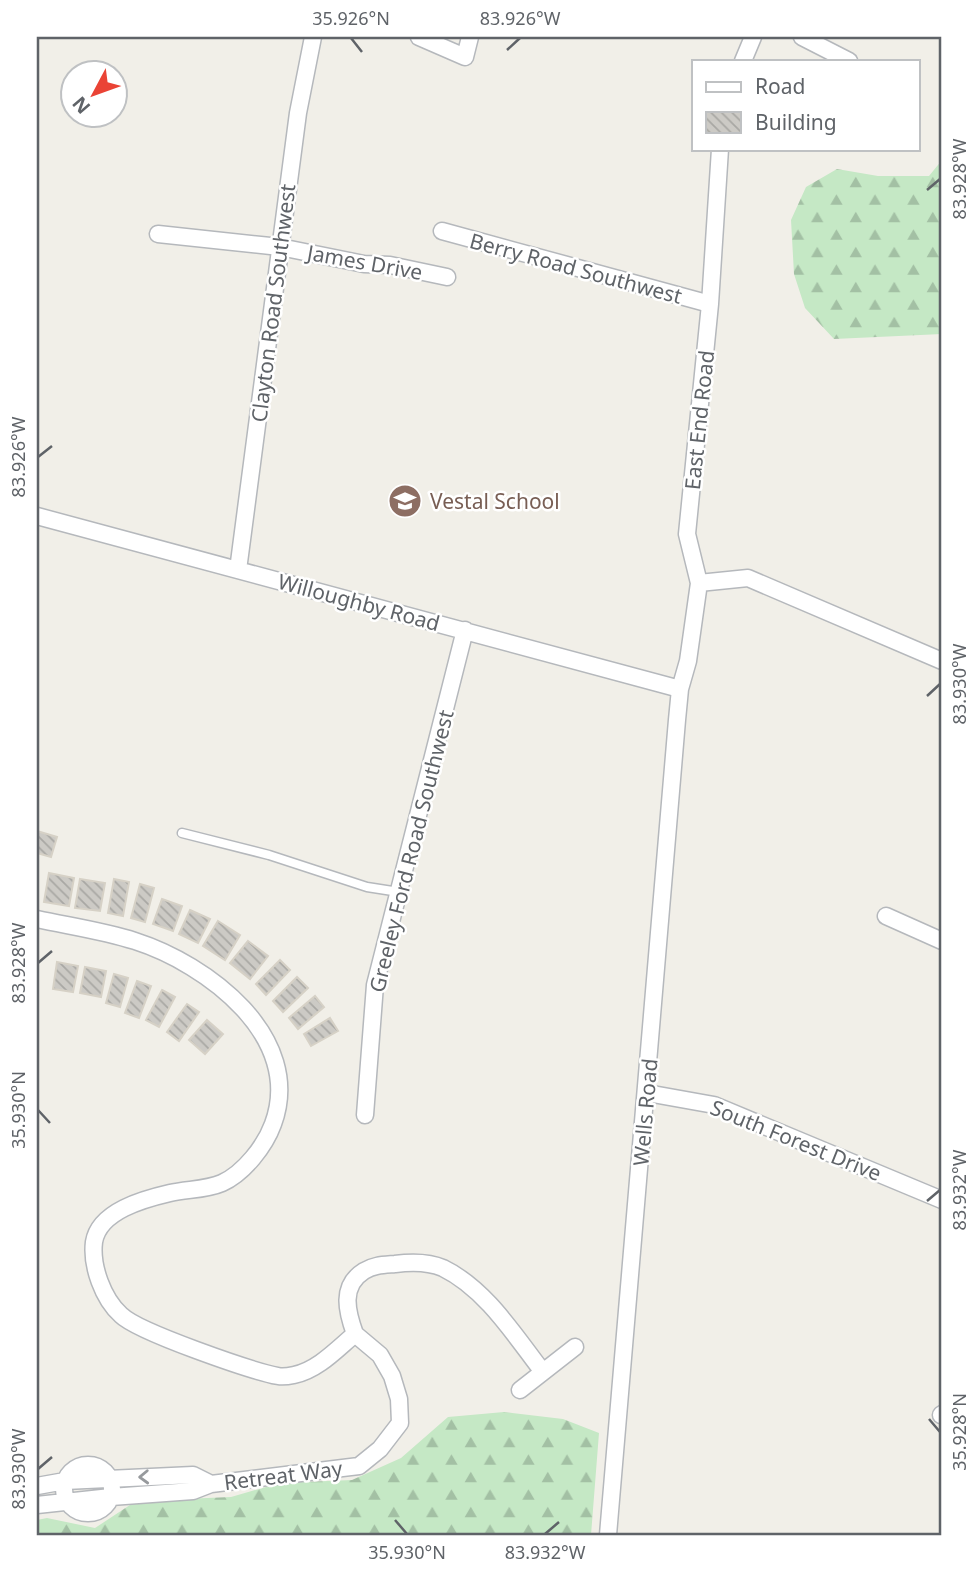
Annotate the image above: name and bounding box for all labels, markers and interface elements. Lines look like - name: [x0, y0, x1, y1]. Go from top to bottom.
- text: 35.926°N: [312, 6, 390, 30]
- text: 83.926°W: [480, 6, 561, 30]
- north arrow: [60, 60, 130, 130]
- legend: [692, 60, 920, 150]
- text: Road: [755, 72, 805, 100]
- text: N: [66, 91, 96, 120]
- text: Building: [755, 108, 837, 136]
- text: 83.928°W: [947, 138, 971, 219]
- street label: Clayton Road Southwest: [245, 182, 302, 424]
- street label: Berry Road Southwest: [467, 226, 686, 310]
- street label: James Drive: [303, 238, 425, 286]
- street label: East End Road: [678, 349, 720, 491]
- text: 83.926°W: [6, 416, 30, 497]
- school or university icon: Vestal School: [386, 482, 424, 520]
- place label: Vestal School: [430, 487, 560, 515]
- street label: Willoughby Road: [275, 567, 443, 637]
- text: 83.930°W: [947, 643, 971, 724]
- street label: Greeley Ford Road Southwest: [362, 706, 460, 995]
- text: 83.928°W: [6, 922, 30, 1003]
- street label: Wells Road: [626, 1057, 664, 1167]
- text: 35.930°N: [6, 1071, 30, 1149]
- street label: South Forest Drive: [706, 1093, 886, 1187]
- text: 83.932°W: [947, 1149, 971, 1230]
- text: 35.928°N: [947, 1393, 971, 1471]
- text: 83.930°W: [6, 1428, 30, 1509]
- street label: Retreat Way: [222, 1454, 344, 1496]
- one-way arrow: [139, 1469, 150, 1484]
- text: 35.930°N: [368, 1540, 446, 1564]
- text: 83.932°W: [505, 1540, 586, 1564]

